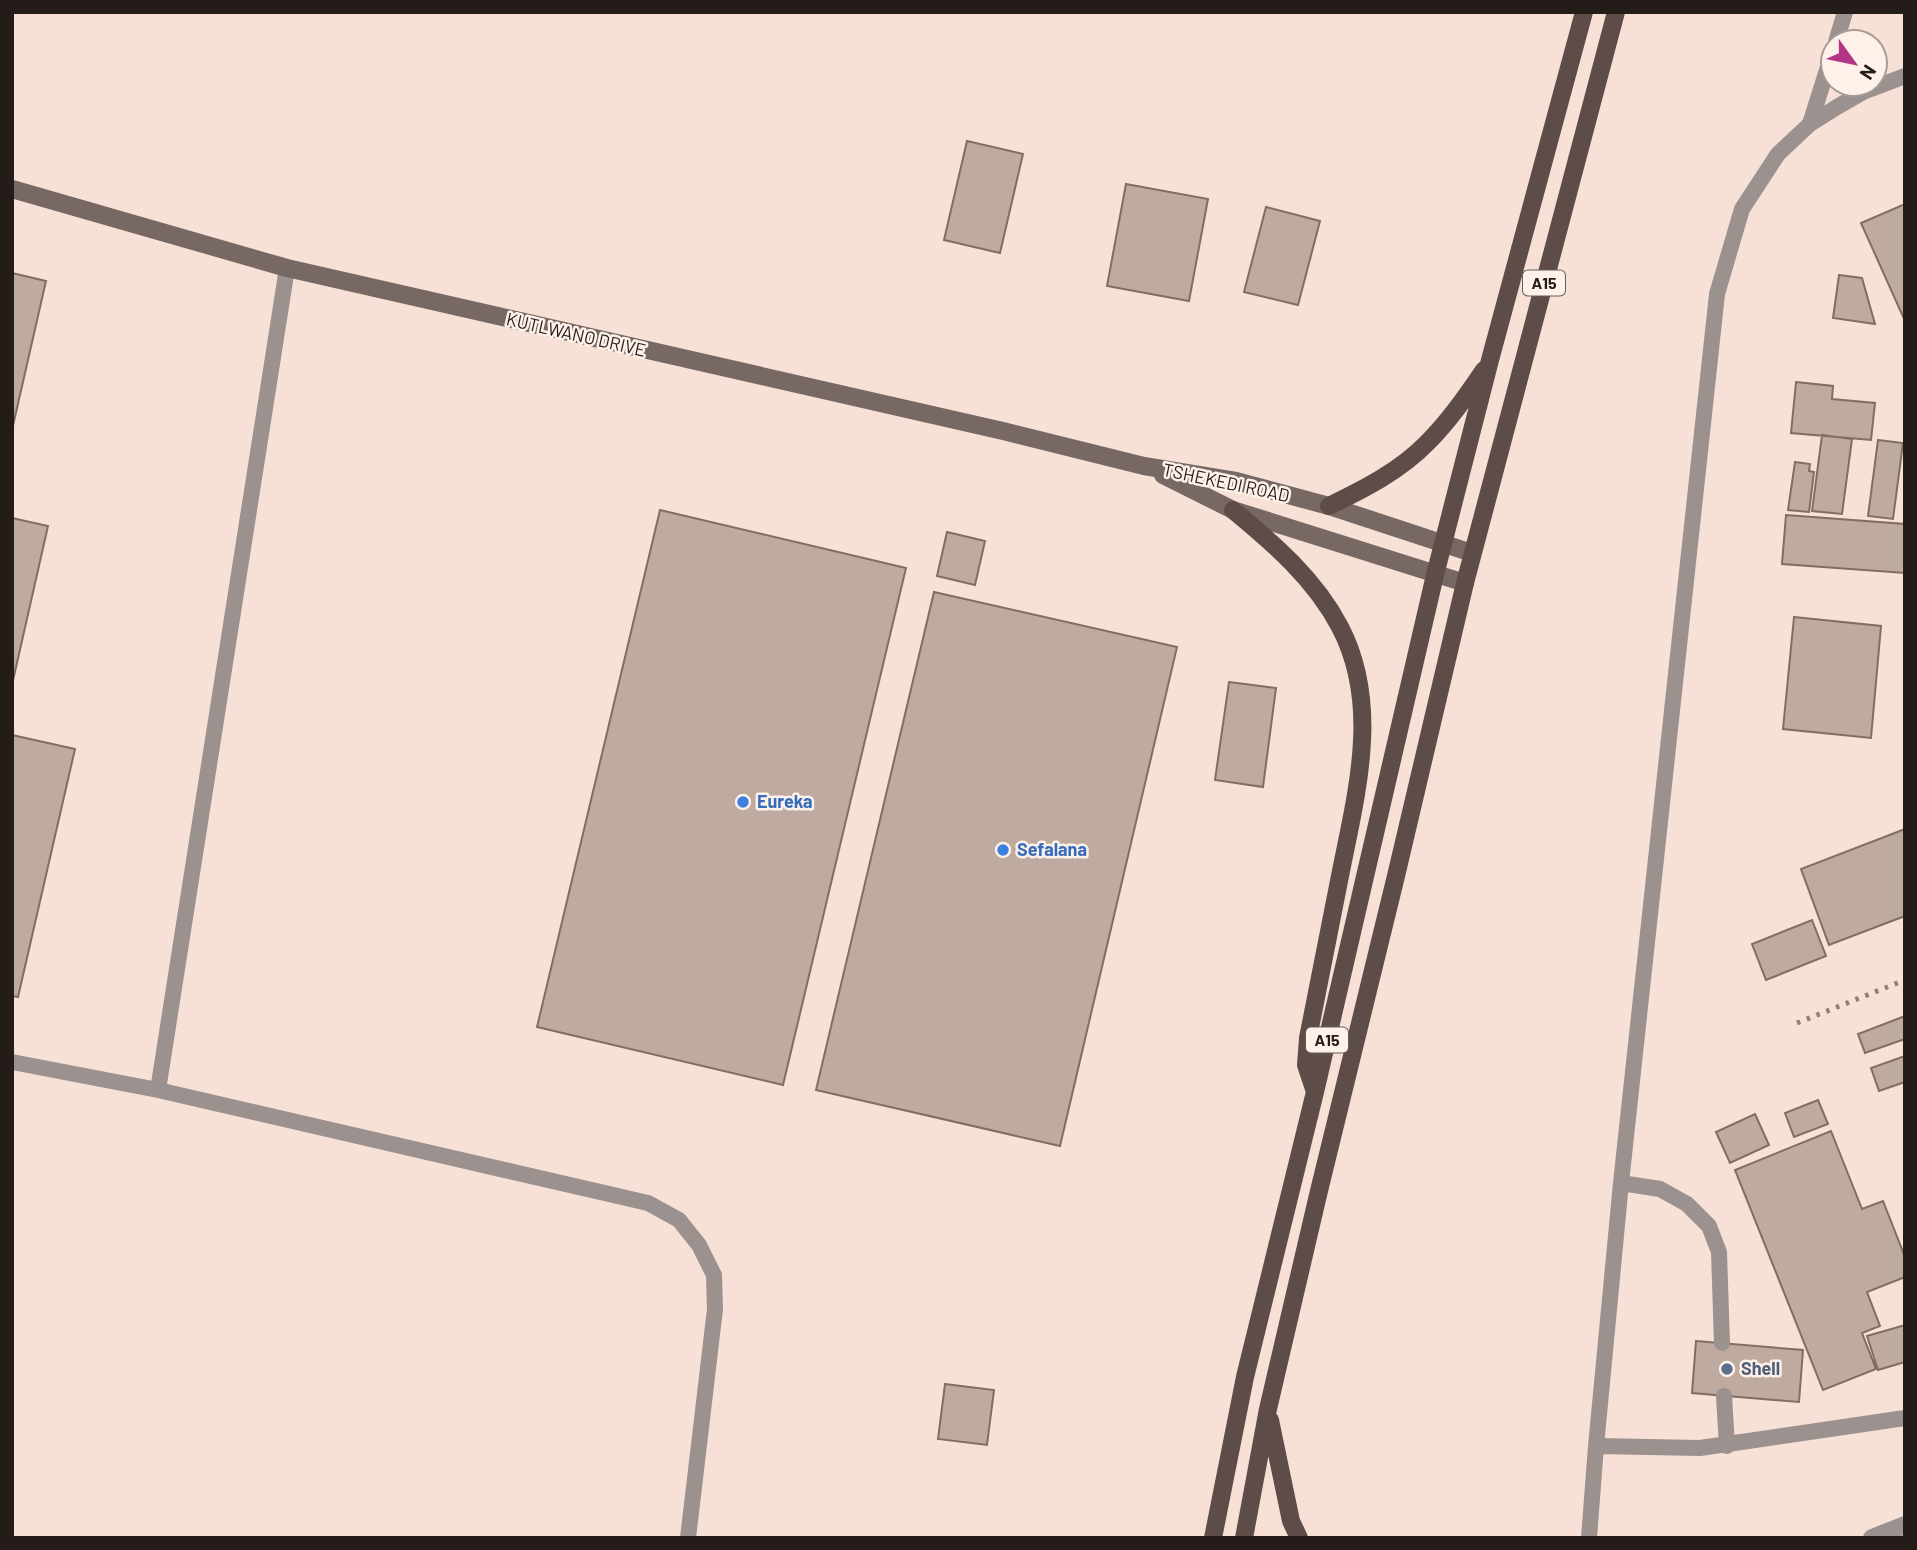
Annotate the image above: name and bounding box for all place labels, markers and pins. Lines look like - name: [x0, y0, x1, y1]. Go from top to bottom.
- place label: Eureka: [757, 790, 813, 812]
- marker: Eureka: [735, 794, 751, 810]
- place label: Sefalana: [1017, 838, 1087, 860]
- marker: Sefalana: [995, 842, 1011, 858]
- place label: Shell: [1741, 1357, 1780, 1379]
- marker: Shell: [1719, 1361, 1735, 1377]

